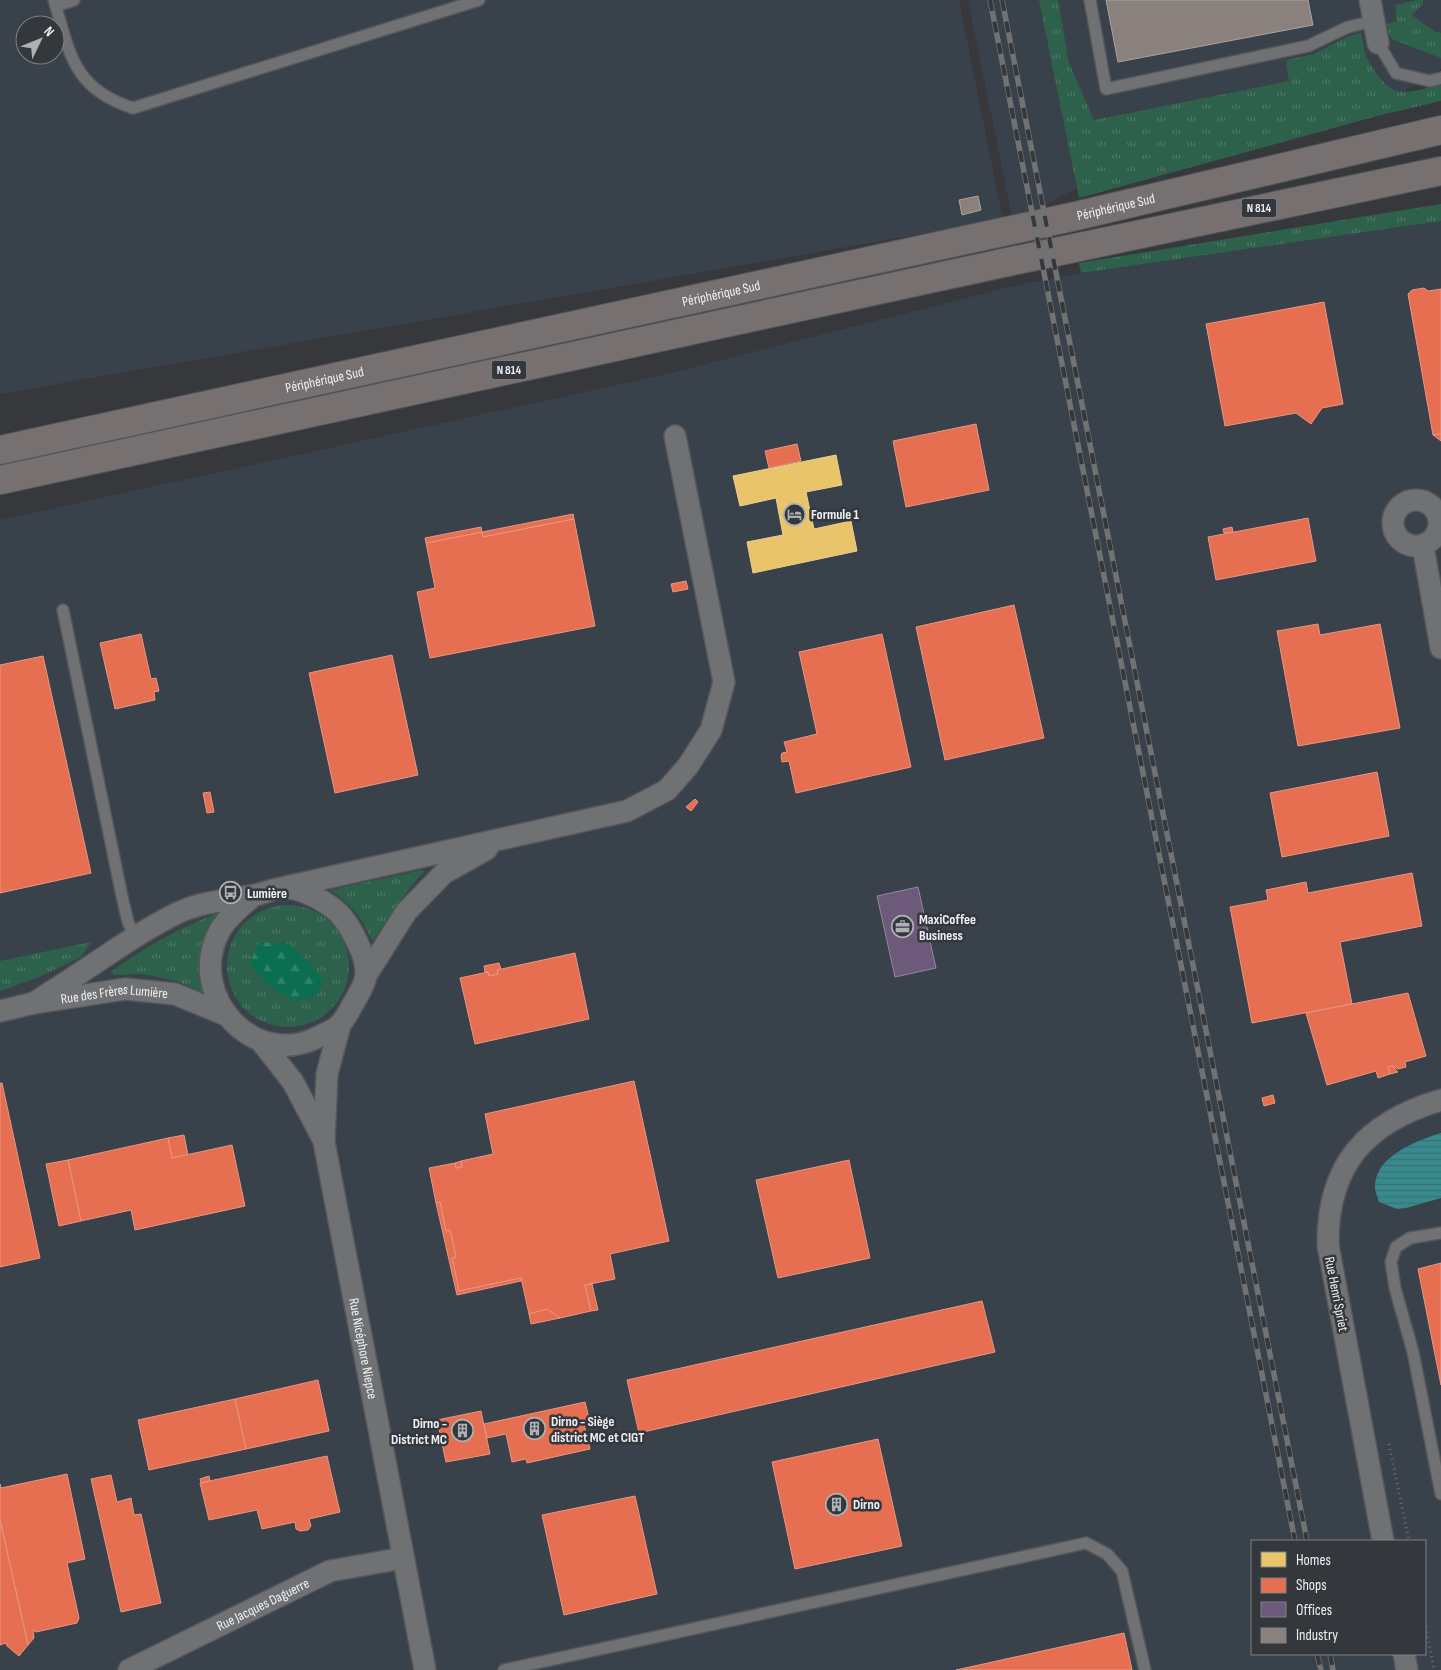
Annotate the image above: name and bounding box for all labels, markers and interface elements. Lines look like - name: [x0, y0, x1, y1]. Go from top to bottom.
- north arrow: [15, 15, 65, 65]
- text: N: [40, 23, 58, 40]
- street label: Périphérique Sud: [1075, 190, 1157, 225]
- road number: N 814: [1242, 198, 1276, 218]
- street label: Périphérique Sud: [681, 277, 762, 310]
- road number: N 814: [492, 360, 526, 380]
- street label: Périphérique Sud: [284, 363, 365, 397]
- hotel icon: Formule 1: [783, 502, 807, 526]
- place label: Formule 1: [811, 506, 859, 523]
- bus stop icon: Lumière: [219, 881, 243, 905]
- place label: Lumière: [247, 885, 287, 902]
- place label: MaxiCoffee Business: [919, 911, 976, 944]
- office icon: MaxiCoffee Business: [891, 915, 915, 939]
- street label: Rue des Frères Lumière: [59, 981, 169, 1008]
- street label: Rue Henri Spriet: [1321, 1255, 1352, 1333]
- street label: Rue Nicéphore Niepce: [345, 1297, 381, 1401]
- place label: Dirno - Siège district MC et CIGT: [551, 1413, 644, 1446]
- place label: Dirno - District MC: [391, 1415, 447, 1448]
- building icon: Dirno - Siège district MC et CIGT: [523, 1417, 547, 1441]
- building icon: Dirno - District MC: [451, 1419, 475, 1443]
- building icon: Dirno: [825, 1492, 849, 1516]
- place label: Dirno: [853, 1496, 880, 1513]
- legend: [1251, 1540, 1426, 1655]
- text: Homes: [1296, 1551, 1331, 1570]
- street label: Rue Jacques Daguerre: [214, 1575, 312, 1635]
- text: Shops: [1296, 1576, 1327, 1595]
- text: Offices: [1296, 1601, 1332, 1620]
- text: Industry: [1296, 1626, 1338, 1645]

